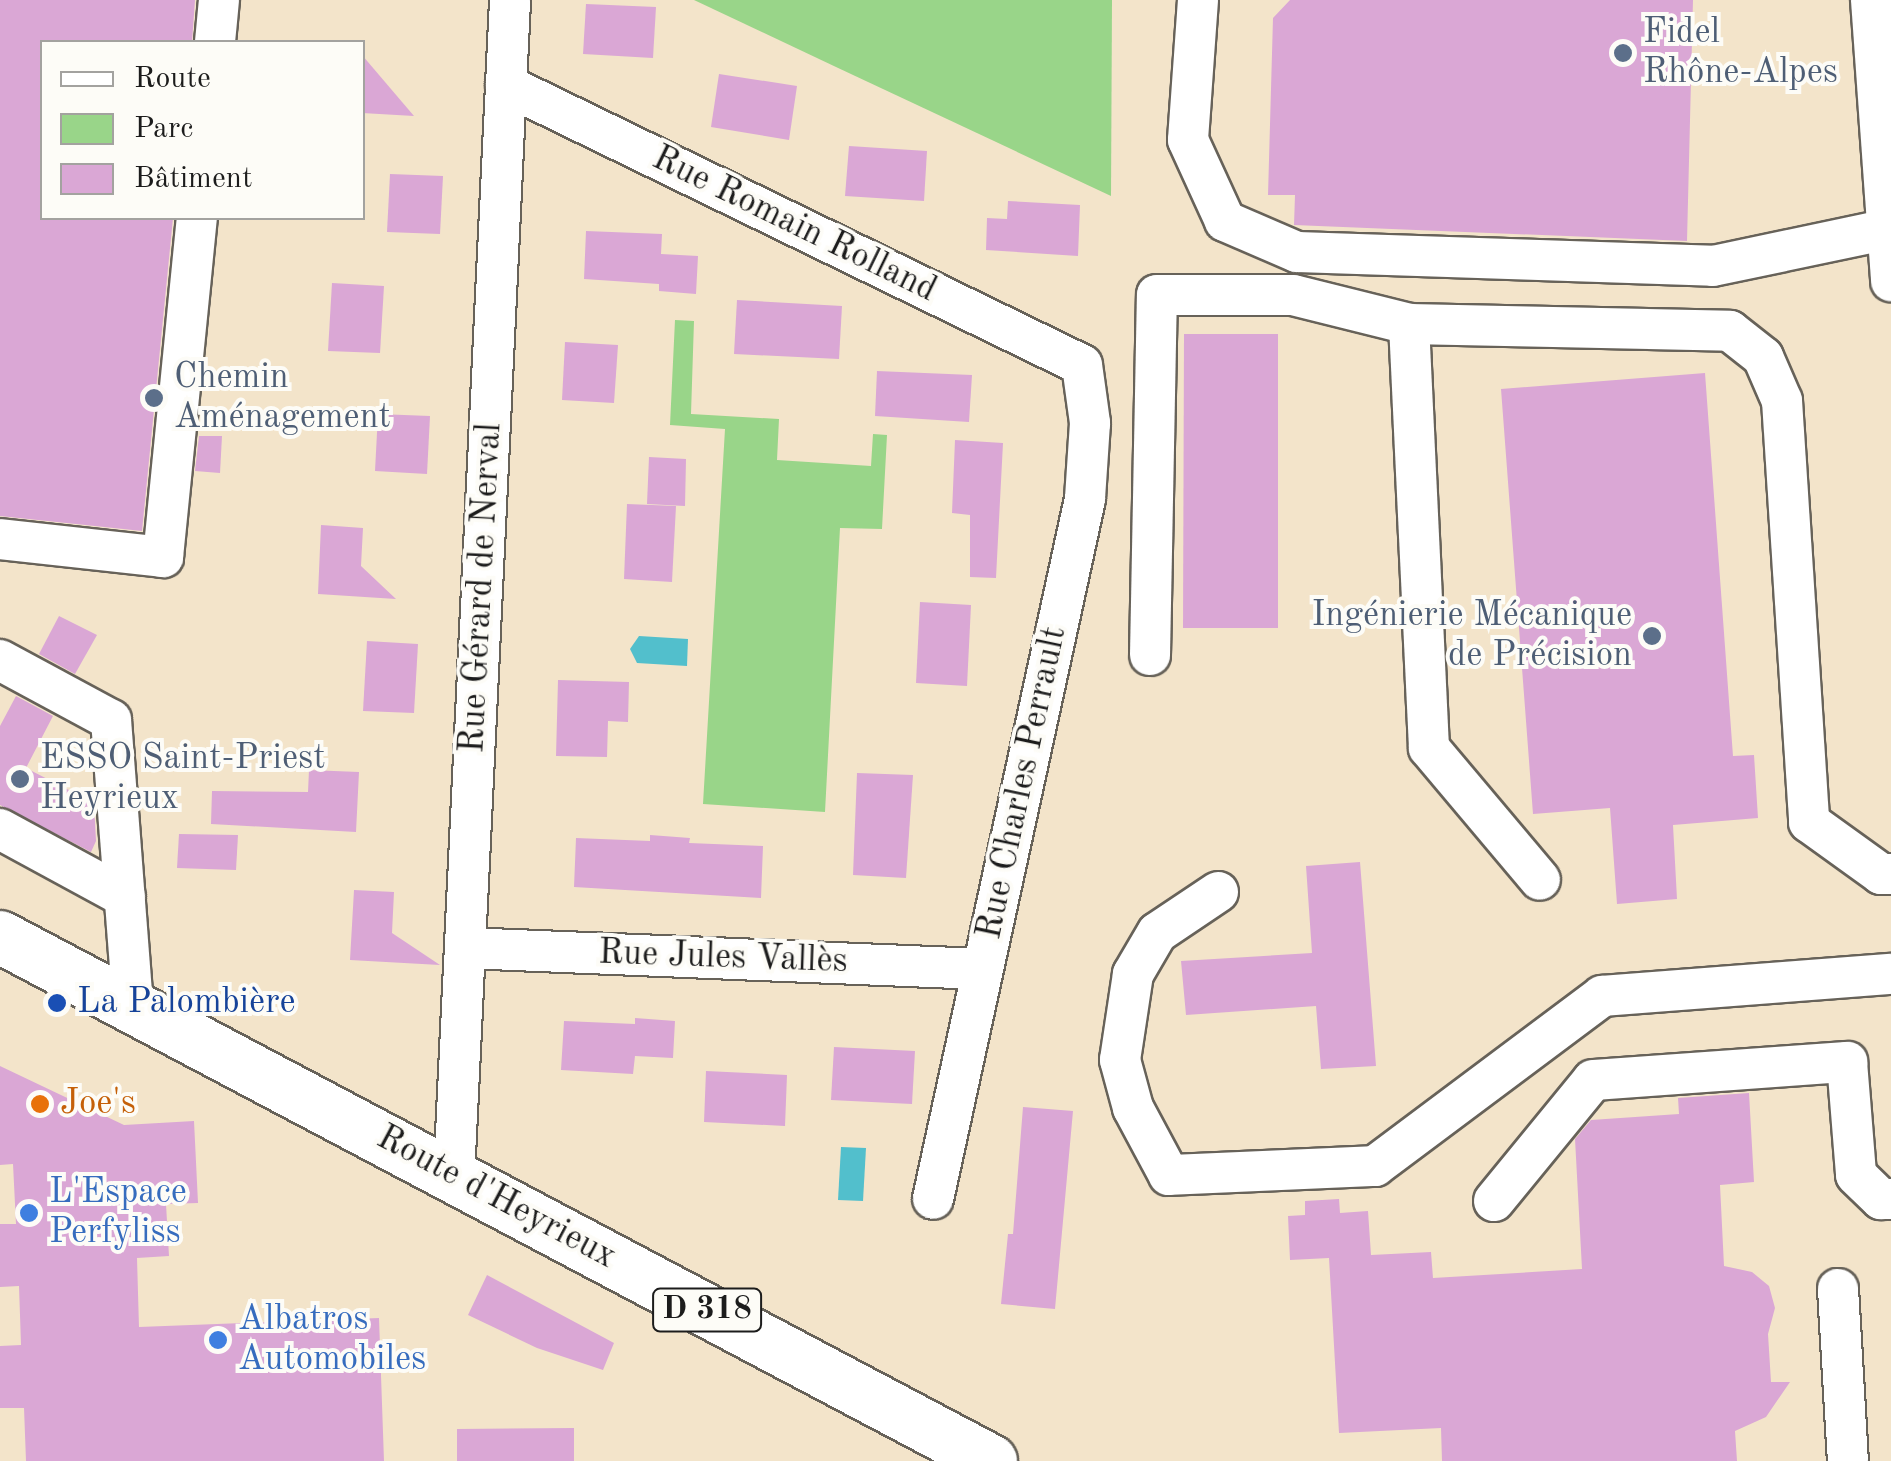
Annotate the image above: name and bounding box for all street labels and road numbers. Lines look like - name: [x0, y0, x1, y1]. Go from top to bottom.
- street label: Rue Romain Rolland: [645, 138, 943, 312]
- street label: Rue Gérard de Nerval: [452, 422, 512, 754]
- street label: Rue Charles Perrault: [969, 623, 1077, 943]
- street label: Rue Jules Vallès: [598, 933, 848, 983]
- street label: Route d'Heyrieux: [369, 1117, 623, 1279]
- road number: D 318: [652, 1283, 762, 1337]

